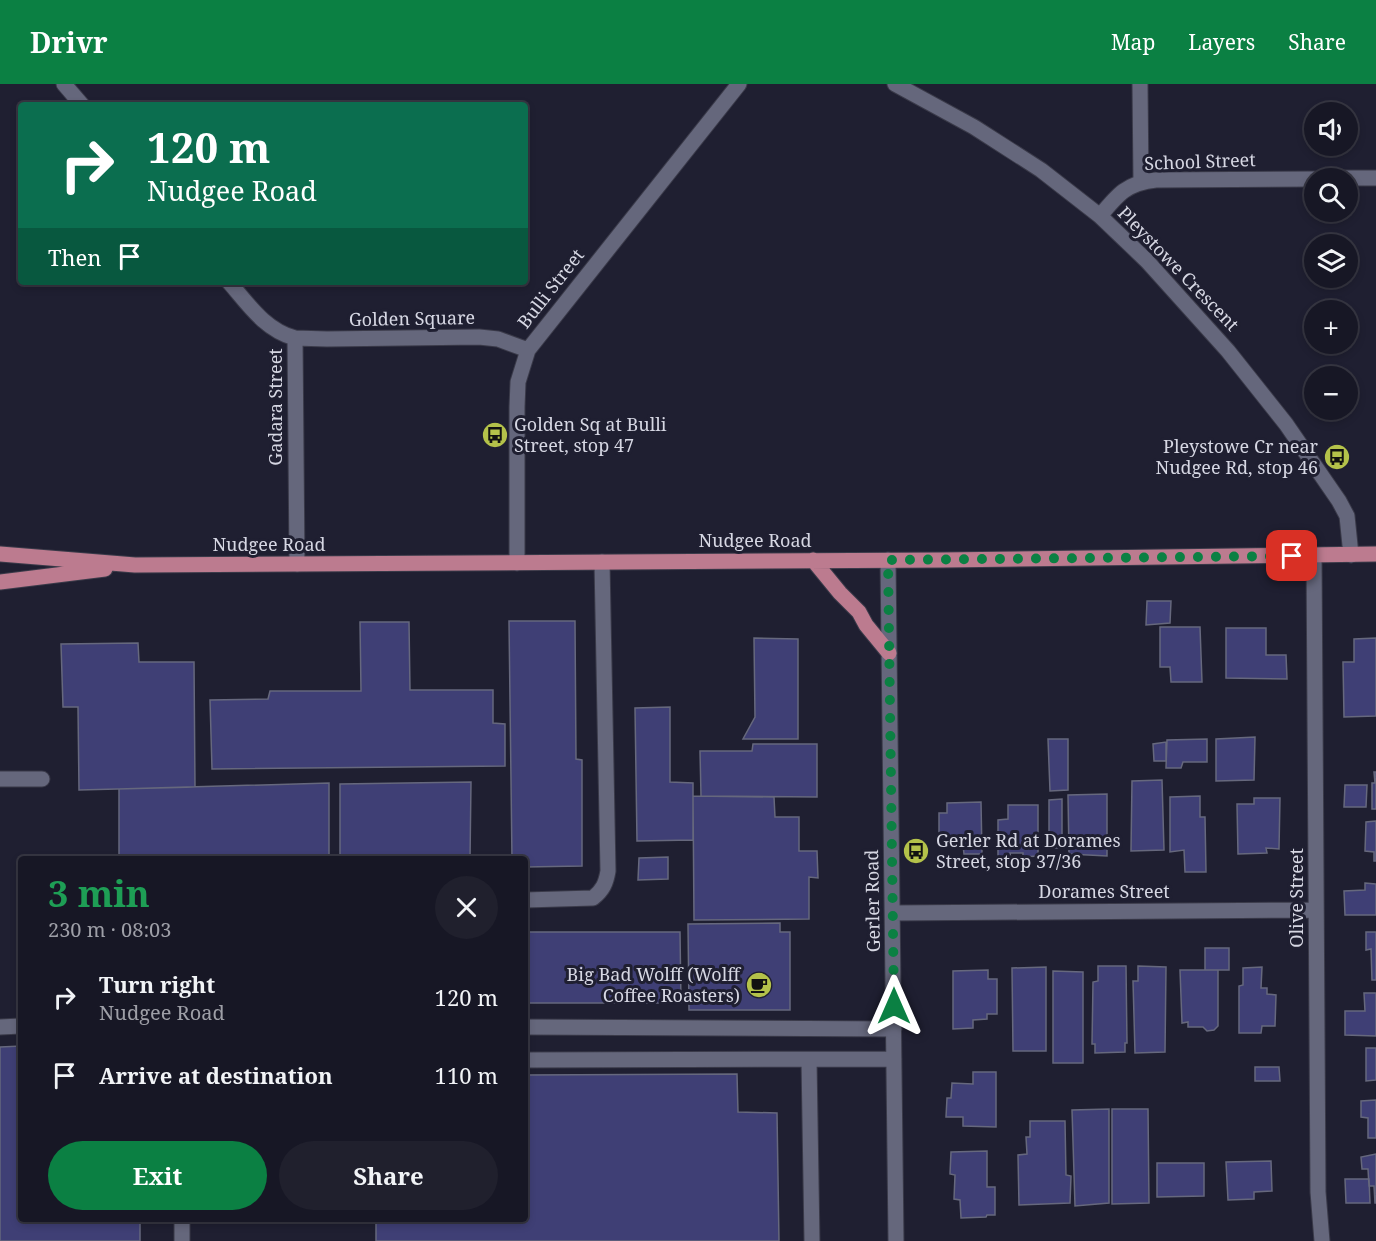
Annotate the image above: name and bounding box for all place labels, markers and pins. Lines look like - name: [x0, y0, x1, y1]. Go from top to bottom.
- place label: Golden Sq at Bulli Street, stop 47: [514, 412, 667, 457]
- bus stop icon: Golden Sq at Bulli Street, stop 47: [480, 420, 510, 450]
- place label: Pleystowe Cr near Nudgee Rd, stop 46: [1155, 434, 1319, 479]
- bus stop icon: Pleystowe Cr near Nudgee Rd, stop 46: [1322, 442, 1352, 472]
- pin: [1266, 530, 1317, 581]
- place label: Gerler Rd at Dorames Street, stop 37/36: [936, 828, 1121, 873]
- bus stop icon: Gerler Rd at Dorames Street, stop 37/36: [901, 836, 931, 866]
- place label: Big Bad Wolff (Wolff Coffee Roasters): [567, 962, 741, 1007]
- cafe icon: Big Bad Wolff (Wolff Coffee Roasters): [744, 970, 774, 1000]

